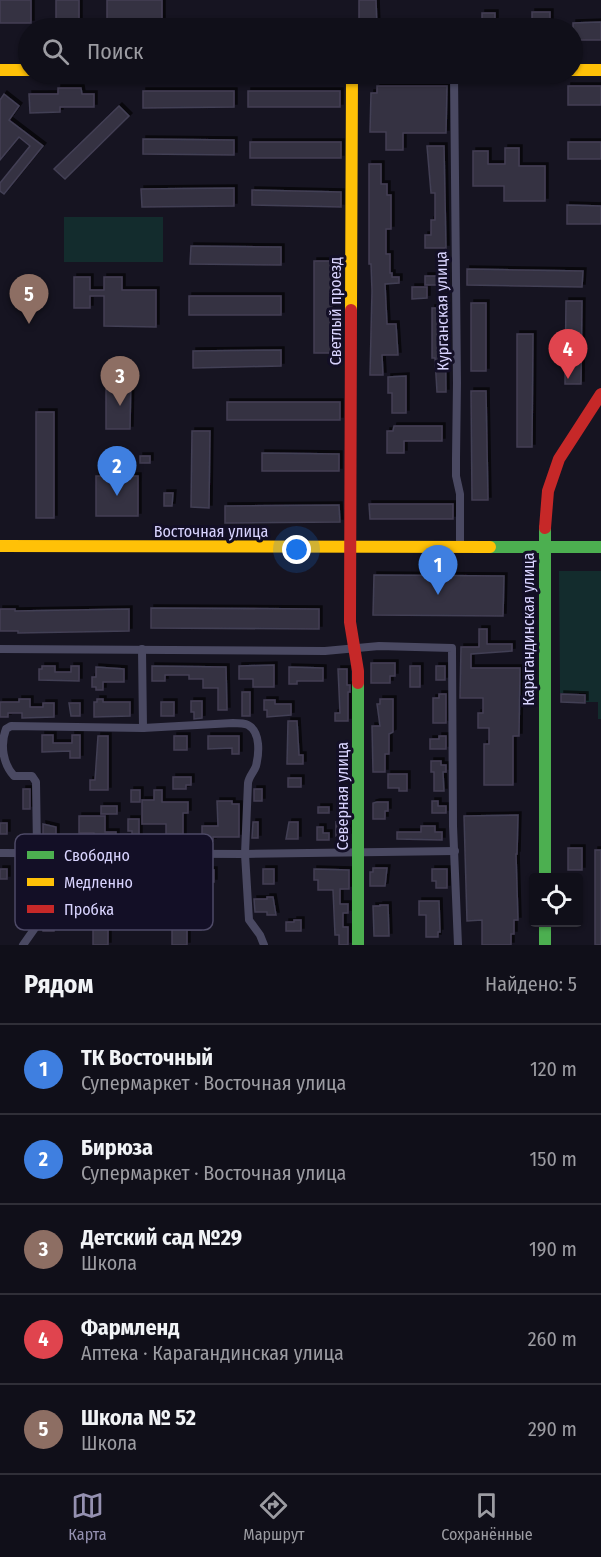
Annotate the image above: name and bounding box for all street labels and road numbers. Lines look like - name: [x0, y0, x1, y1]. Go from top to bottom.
- street label: Курганская улица: [431, 251, 453, 371]
- street label: Светлый проезд: [326, 257, 345, 365]
- street label: Восточная улица: [154, 522, 268, 541]
- street label: Карагандинская улица: [519, 552, 538, 706]
- street label: Северная улица: [333, 742, 352, 850]

